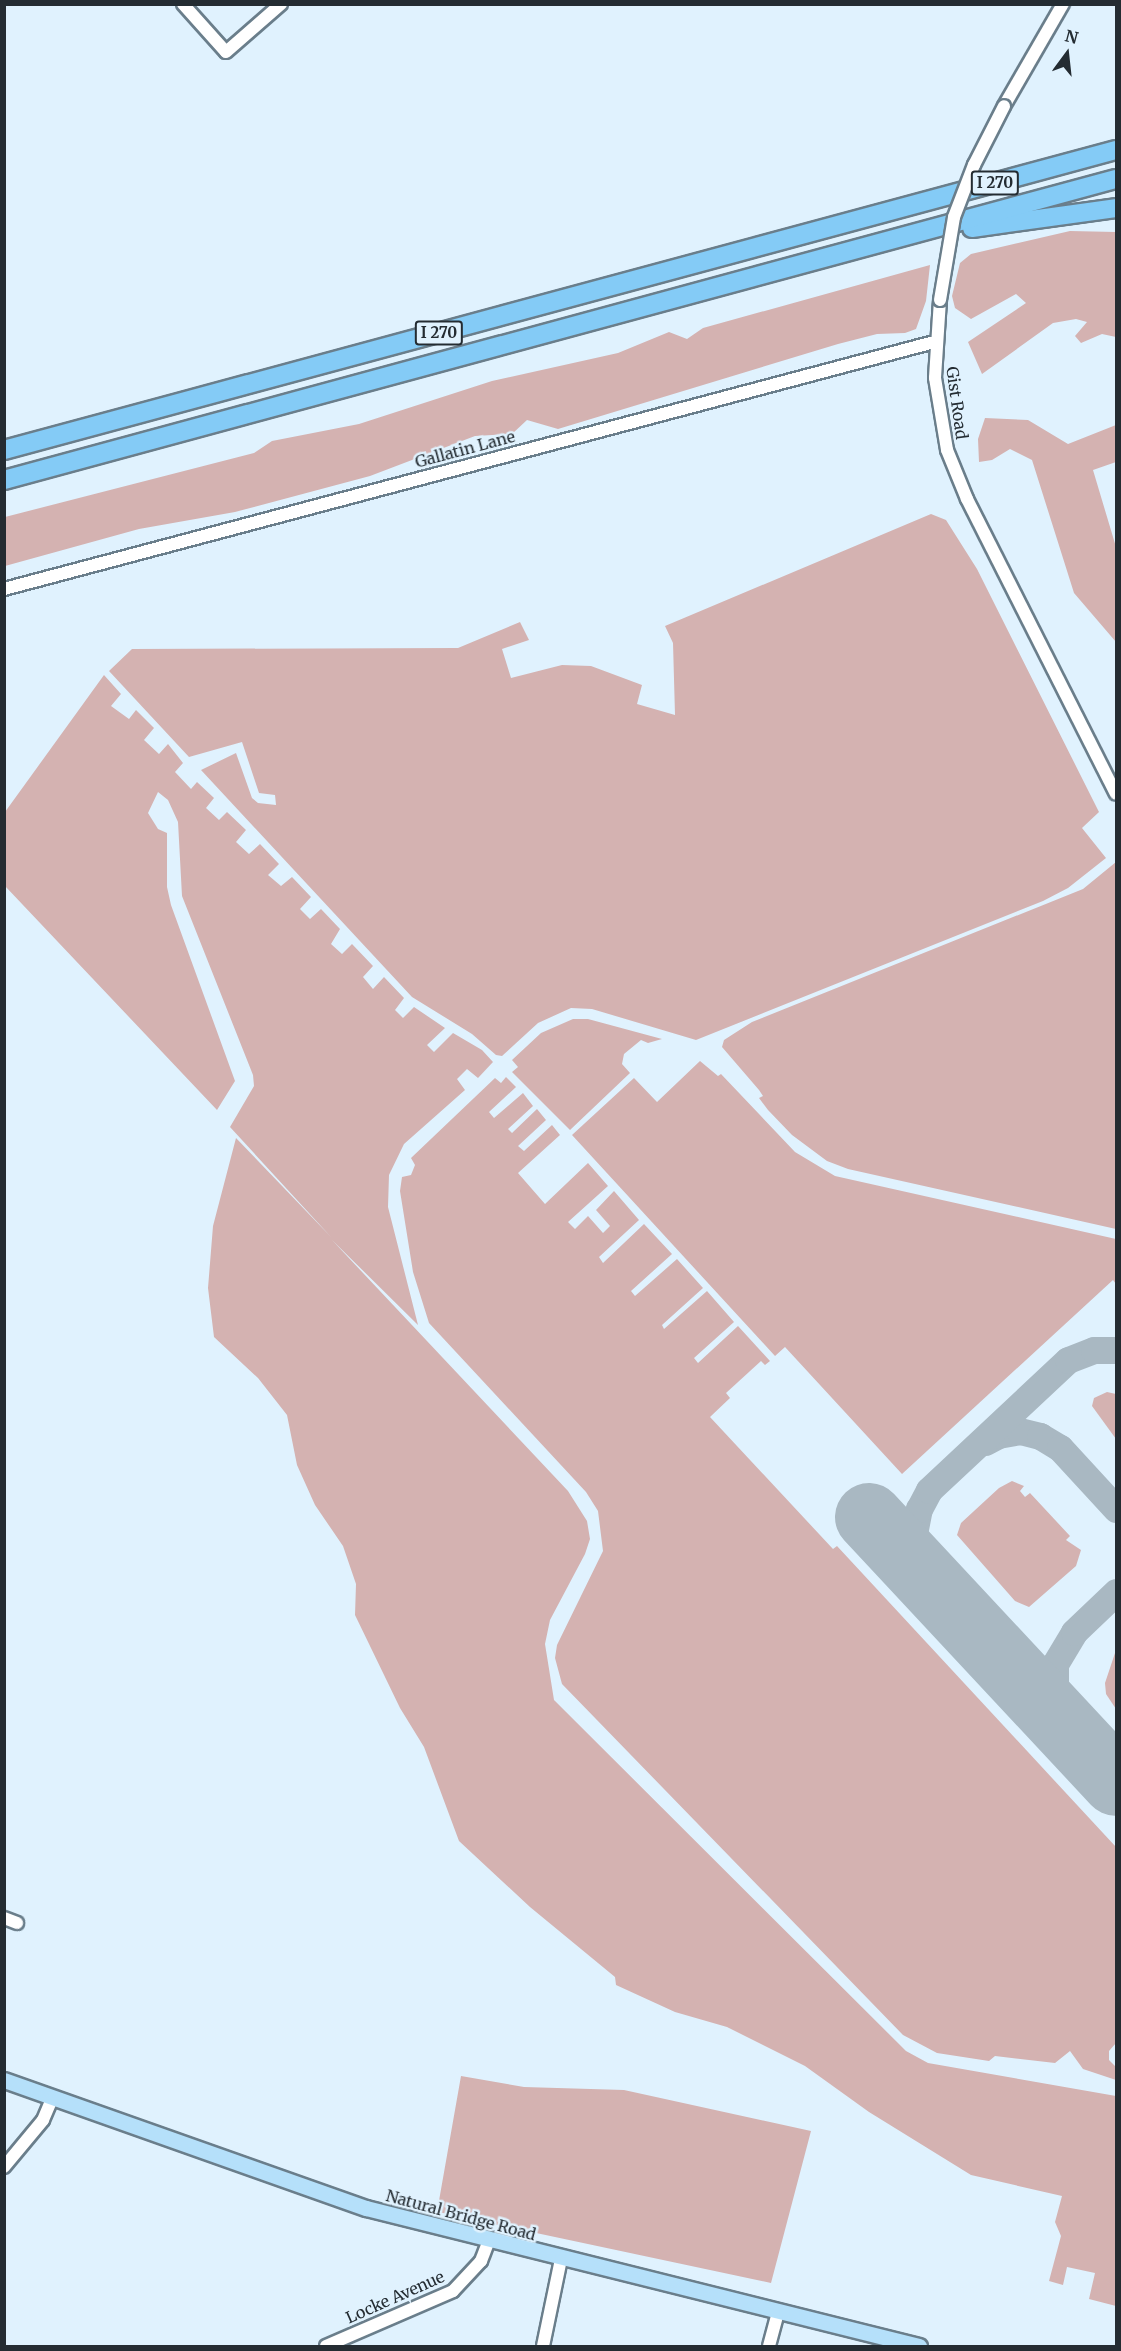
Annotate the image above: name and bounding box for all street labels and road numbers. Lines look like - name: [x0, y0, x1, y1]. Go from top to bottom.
- road number: I 270: [970, 171, 1020, 195]
- road number: I 270: [414, 321, 464, 345]
- street label: Gist Road: [942, 365, 972, 441]
- street label: Gallatin Lane: [413, 426, 517, 472]
- street label: Natural Bridge Road: [384, 2186, 538, 2244]
- street label: Locke Avenue: [343, 2267, 447, 2327]

